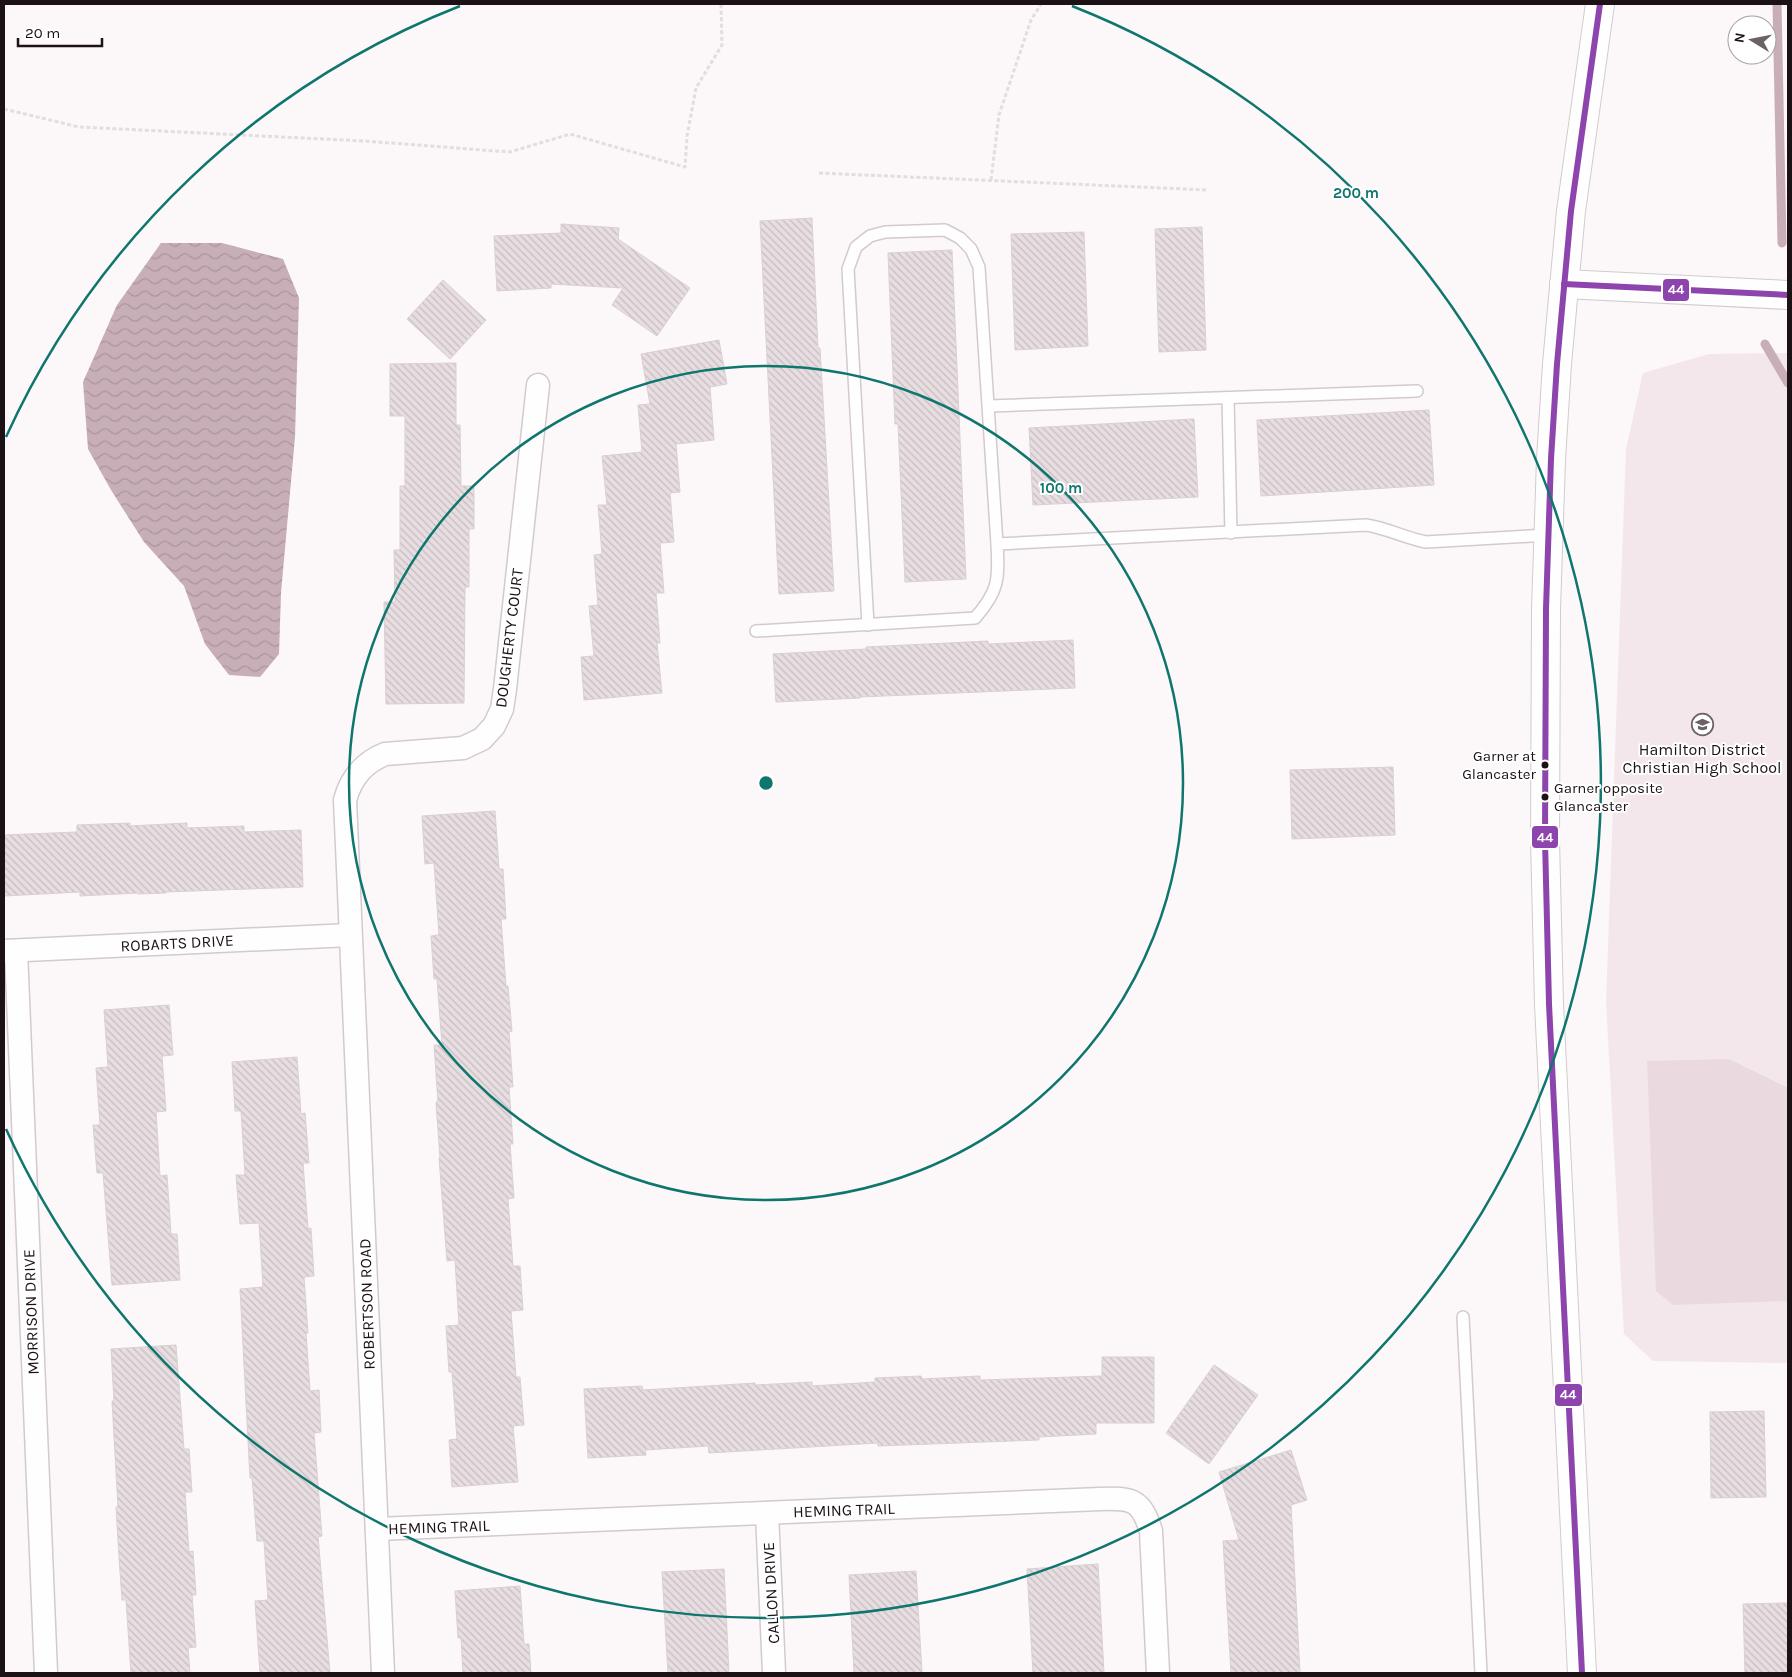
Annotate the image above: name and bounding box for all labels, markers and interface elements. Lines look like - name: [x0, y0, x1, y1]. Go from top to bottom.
- scale bar: [18, 15, 101, 47]
- north arrow: [1727, 15, 1777, 65]
- text: 20 m: [25, 24, 60, 42]
- text: N: [1730, 31, 1749, 44]
- text: 200 m: [1333, 184, 1379, 202]
- line badge: 44: [1662, 278, 1690, 302]
- text: 44: [1668, 281, 1685, 298]
- text: 100 m: [1040, 479, 1082, 497]
- street label: DOUGHERTY COURT: [491, 567, 527, 709]
- school or university icon: Hamilton District Christian High School: [1690, 713, 1714, 737]
- place label: Hamilton District Christian High School: [1623, 740, 1781, 777]
- place label: Garner at Glancaster: [1462, 747, 1537, 783]
- marker: Garner at Glancaster: [1540, 760, 1550, 770]
- centre of rings: [757, 774, 775, 792]
- place label: Garner opposite Glancaster: [1554, 779, 1663, 815]
- marker: Garner opposite Glancaster: [1540, 792, 1550, 802]
- line badge: 44: [1531, 825, 1559, 849]
- text: 44: [1537, 829, 1554, 846]
- street label: ROBARTS DRIVE: [120, 931, 234, 955]
- street label: ROBERTSON ROAD: [355, 1238, 379, 1370]
- street label: MORRISON DRIVE: [19, 1249, 43, 1375]
- line badge: 44: [1554, 1383, 1583, 1407]
- text: 44: [1560, 1386, 1577, 1403]
- street label: HEMING TRAIL: [793, 1499, 896, 1521]
- street label: HEMING TRAIL: [388, 1516, 491, 1538]
- street label: CALLON DRIVE: [759, 1542, 783, 1644]

